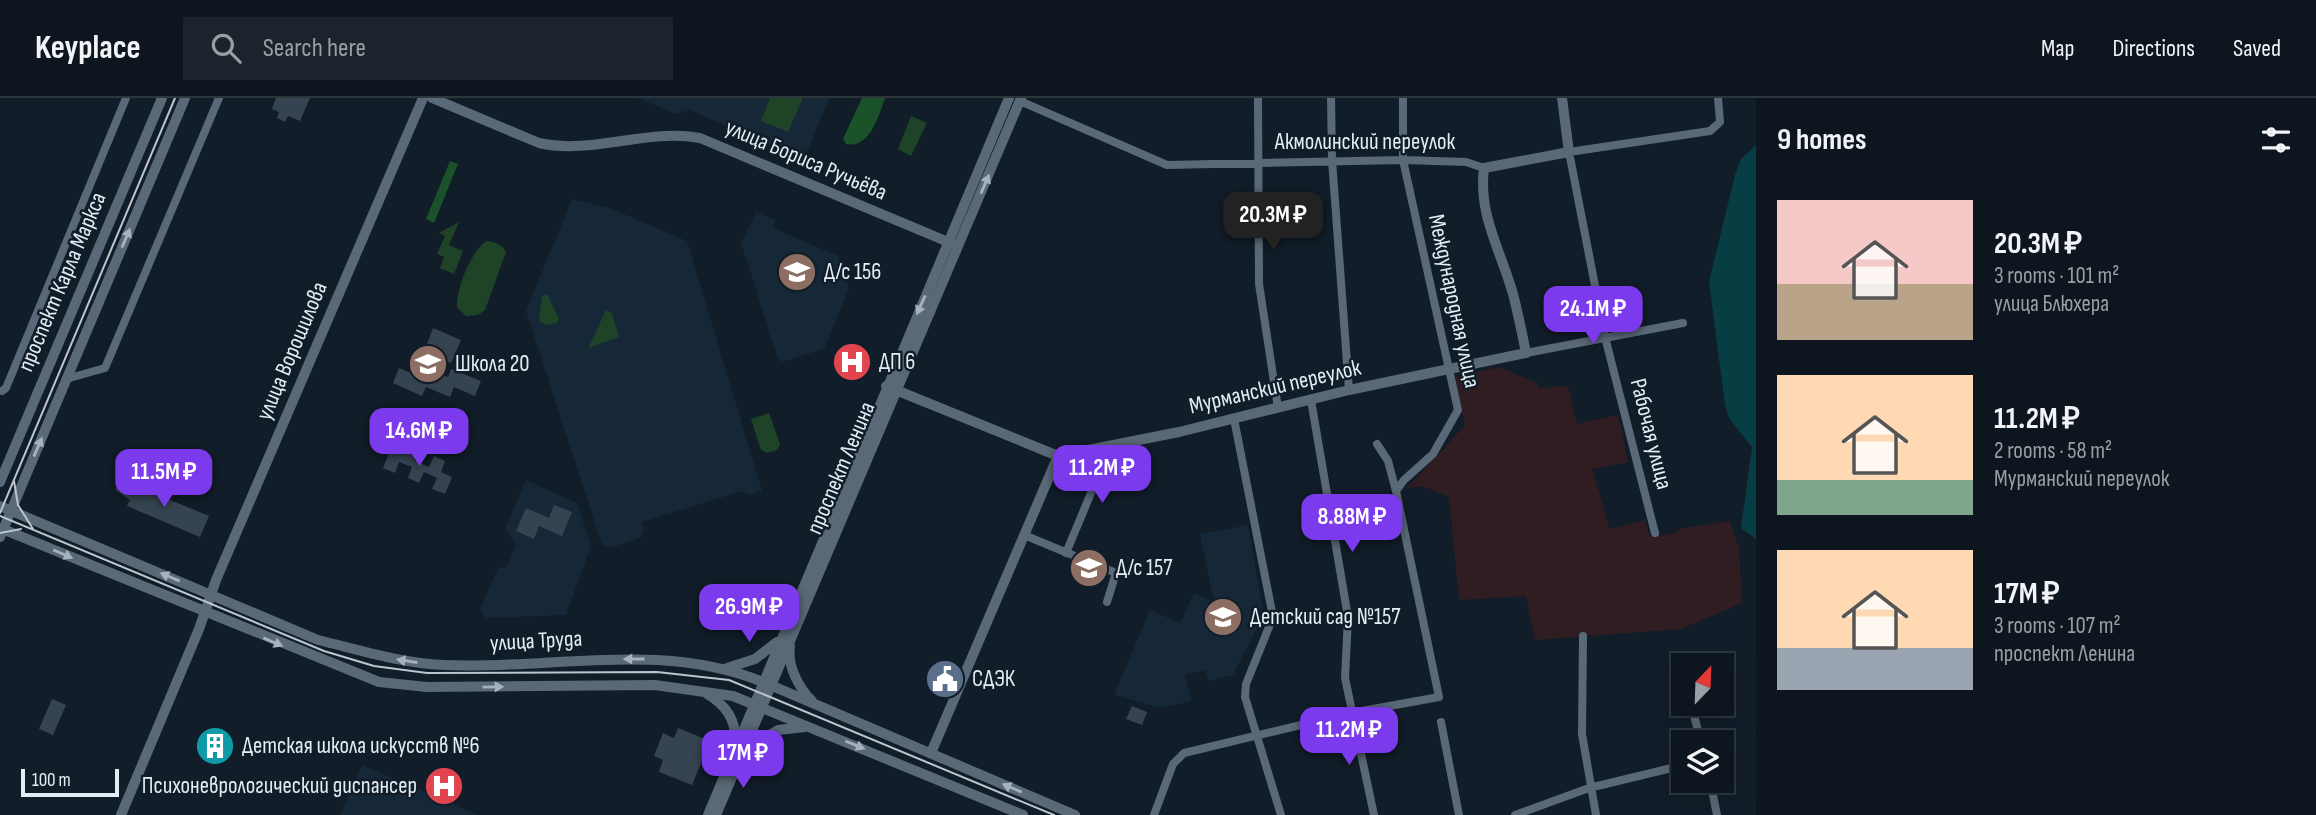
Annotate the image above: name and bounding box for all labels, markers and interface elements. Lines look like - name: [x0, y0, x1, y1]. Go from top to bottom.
- search box: [183, 17, 673, 80]
- text: Keyplace: [35, 28, 141, 68]
- icon: search: [207, 29, 245, 67]
- text: Search here: [263, 33, 366, 64]
- text: Map: [2041, 34, 2074, 63]
- text: Directions: [2112, 34, 2195, 63]
- text: Saved: [2233, 34, 2281, 63]
- street label: улица Бориса Ручьёва: [721, 113, 891, 207]
- icon: filters: [2257, 121, 2295, 159]
- text: 9 homes: [1777, 122, 1867, 158]
- street label: Акмолинский переулок: [1274, 128, 1456, 156]
- one-way arrow: [980, 173, 991, 194]
- street label: проспект Карла Маркса: [12, 188, 112, 376]
- pin: 20.3M ₽: [1208, 192, 1338, 252]
- text: 20.3M ₽: [1239, 201, 1307, 229]
- street label: Международная улица: [1422, 212, 1486, 390]
- text: 20.3M ₽: [1994, 226, 2082, 262]
- one-way arrow: [121, 227, 132, 248]
- icon: home: [1833, 228, 1917, 312]
- school or university icon: Д/с 156: [776, 251, 818, 293]
- place label: Д/с 156: [824, 258, 881, 286]
- text: 3 rooms · 101 m²: [1994, 262, 2119, 290]
- street label: улица Ворошилова: [250, 278, 334, 424]
- pin: 24.1M ₽: [1528, 286, 1658, 346]
- text: улица Блюхера: [1994, 290, 2109, 318]
- one-way arrow: [915, 294, 926, 315]
- text: 24.1M ₽: [1560, 295, 1626, 323]
- hospital icon: ДП 6: [831, 341, 873, 383]
- school or university icon: Школа 20: [407, 343, 449, 385]
- place label: ДП 6: [879, 348, 915, 376]
- place label: Школа 20: [455, 350, 529, 378]
- street label: Мурманский переулок: [1186, 354, 1364, 420]
- street label: Рабочая улица: [1624, 376, 1678, 492]
- street label: проспект Ленина: [801, 398, 881, 538]
- text: 11.2M ₽: [1994, 401, 2080, 437]
- icon: home: [1833, 403, 1917, 487]
- pin: 14.6M ₽: [354, 408, 484, 468]
- text: 14.6M ₽: [385, 417, 453, 445]
- one-way arrow: [32, 437, 43, 458]
- text: 2 rooms · 58 m²: [1994, 437, 2112, 465]
- pin: 11.2M ₽: [1037, 446, 1167, 505]
- pin: 11.5M ₽: [99, 450, 229, 509]
- text: 11.2M ₽: [1069, 454, 1135, 482]
- text: 11.5M ₽: [131, 458, 197, 486]
- text: Мурманский переулок: [1994, 465, 2169, 493]
- pin: 8.88M ₽: [1287, 494, 1417, 554]
- text: 8.88M ₽: [1317, 503, 1387, 531]
- school or university icon: Д/с 157: [1068, 547, 1110, 589]
- one-way arrow: [53, 548, 73, 560]
- place label: Д/с 157: [1116, 554, 1172, 582]
- one-way arrow: [160, 571, 181, 582]
- text: 17M ₽: [1994, 576, 2060, 612]
- icon: home: [1833, 578, 1917, 662]
- pin: 26.9M ₽: [684, 584, 814, 644]
- text: 26.9M ₽: [715, 593, 783, 621]
- school or university icon: Детский сад №157: [1202, 596, 1244, 638]
- place label: Детский сад №157: [1250, 603, 1400, 631]
- text: 3 rooms · 107 m²: [1994, 612, 2121, 640]
- street label: улица Труда: [489, 625, 583, 657]
- one-way arrow: [263, 636, 284, 647]
- text: проспект Ленина: [1994, 640, 2135, 668]
- one-way arrow: [623, 653, 645, 665]
- north arrow: [1671, 653, 1734, 716]
- map controls: [1671, 653, 1734, 793]
- one-way arrow: [396, 655, 418, 666]
- public building icon: СДЭК: [924, 658, 966, 700]
- place label: СДЭК: [972, 665, 1016, 693]
- one-way arrow: [482, 681, 504, 693]
- pin: 11.2M ₽: [1284, 708, 1414, 767]
- text: 11.2M ₽: [1316, 716, 1382, 744]
- building icon: Детская школа искусств №6: [194, 725, 236, 767]
- pin: 17M ₽: [694, 730, 792, 790]
- button: layers: [1671, 730, 1734, 793]
- place label: Детская школа искусств №6: [242, 732, 480, 760]
- text: 17M ₽: [718, 739, 768, 767]
- one-way arrow: [845, 739, 866, 750]
- hospital icon: Психоневрологический диспансер: [423, 765, 465, 807]
- scale bar: [21, 766, 119, 798]
- text: 100 m: [32, 769, 71, 792]
- place label: Психоневрологический диспансер: [142, 772, 417, 800]
- one-way arrow: [1002, 782, 1022, 794]

